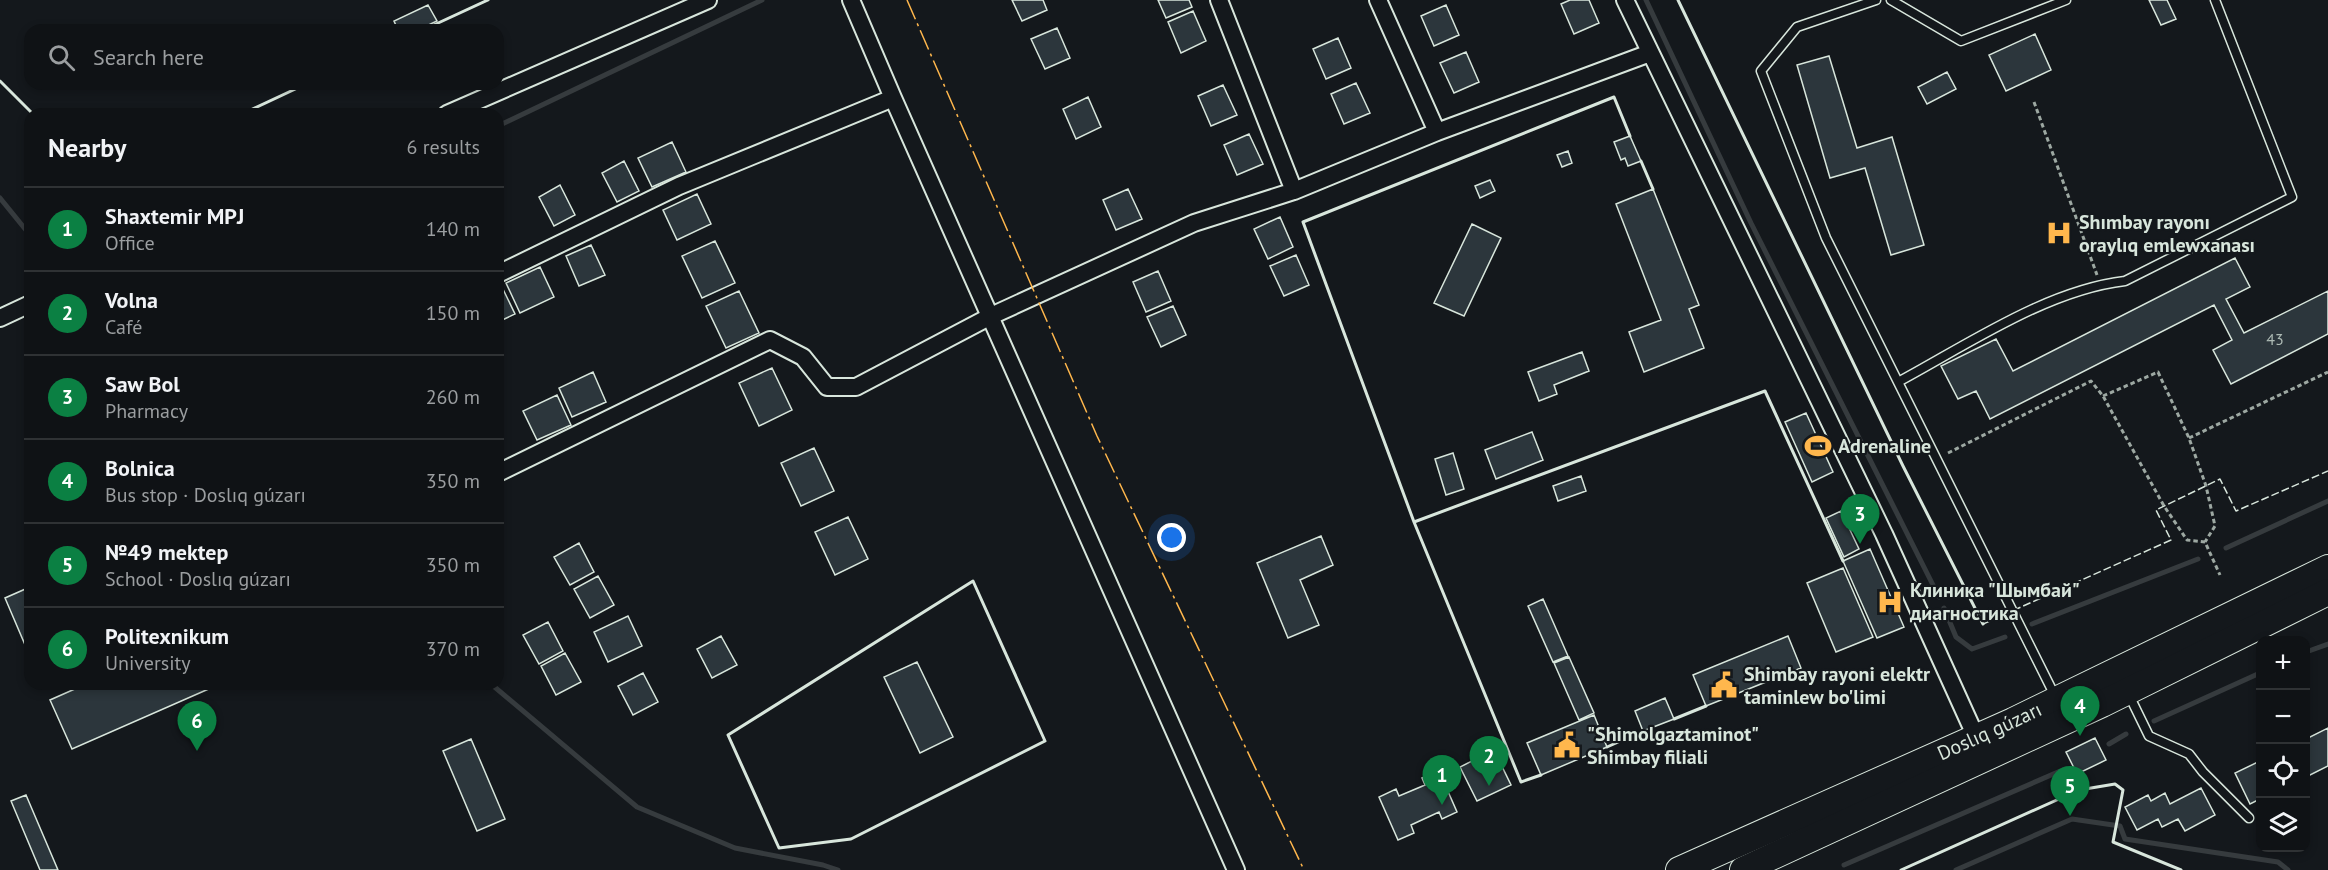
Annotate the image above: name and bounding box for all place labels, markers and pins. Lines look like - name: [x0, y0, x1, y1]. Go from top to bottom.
- place label: Shımbay rayonı oraylıq emlewxanası: [2079, 209, 2255, 258]
- hospital icon: Shımbay rayonı oraylıq emlewxanası: [2044, 218, 2074, 248]
- sports icon: Adrenaline: [1803, 431, 1833, 461]
- place label: Adrenaline: [1838, 433, 1931, 459]
- pin: 3: [1840, 494, 1880, 544]
- place label: Клиника "Шымбай" диагностика: [1909, 577, 2080, 626]
- hospital icon: Клиника "Шымбай" диагностика: [1875, 587, 1905, 617]
- place label: Shimbay rayoni elektr taminlew bo'limi: [1744, 661, 1930, 710]
- public building icon: Shimbay rayoni elektr taminlew bo'limi: [1709, 670, 1739, 700]
- pin: 4: [2060, 686, 2100, 736]
- pin: 6: [178, 702, 216, 751]
- place label: "Shimolgaztaminot" Shimbay filiali: [1587, 721, 1759, 770]
- public building icon: "Shimolgaztaminot" Shimbay filiali: [1552, 730, 1582, 760]
- pin: 2: [1470, 736, 1508, 786]
- pin: 1: [1422, 756, 1462, 805]
- pin: 5: [2050, 766, 2090, 816]

